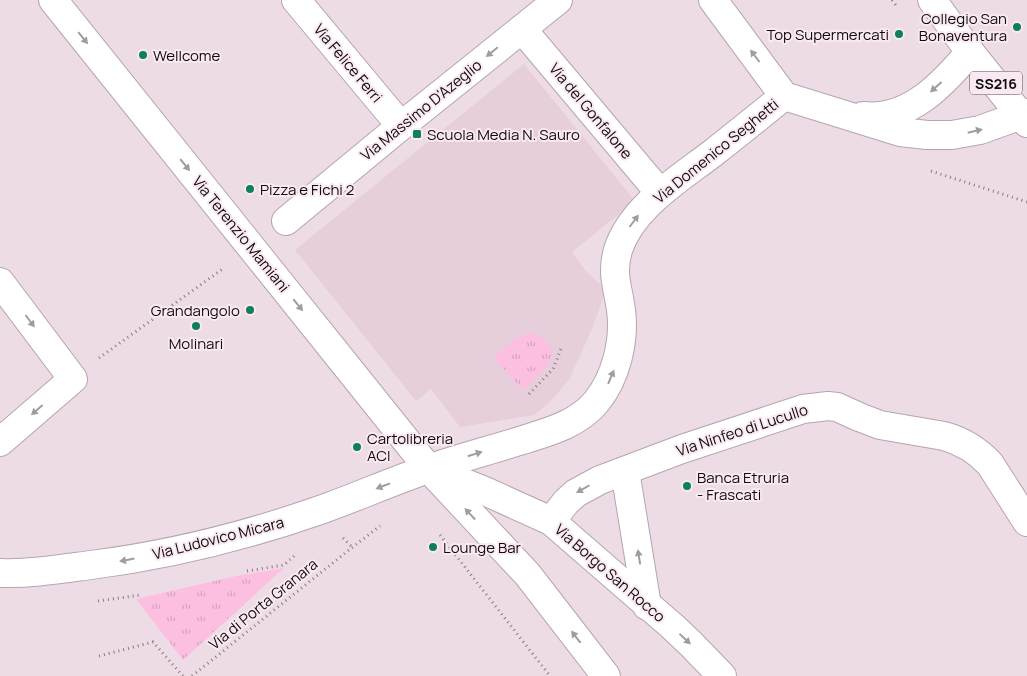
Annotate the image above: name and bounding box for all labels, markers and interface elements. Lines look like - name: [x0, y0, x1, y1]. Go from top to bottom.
- place label: Collegio San Bonaventura: [919, 8, 1007, 46]
- street label: Via Felice Ferri: [309, 19, 387, 107]
- marker: Collegio San Bonaventura: [1011, 21, 1023, 33]
- place label: Top Supermercati: [766, 24, 889, 45]
- marker: Top Supermercati: [893, 28, 905, 40]
- one-way arrow: [78, 31, 89, 44]
- place label: Wellcome: [153, 45, 221, 66]
- one-way arrow: [486, 47, 499, 58]
- marker: Wellcome: [137, 49, 149, 61]
- one-way arrow: [750, 50, 761, 63]
- street label: Via Massimo D'Azeglio: [356, 55, 486, 165]
- street label: Via del Gonfalone: [545, 58, 638, 164]
- road number: SS216: [970, 72, 1022, 95]
- one-way arrow: [931, 81, 943, 93]
- street label: Via Domenico Seghetti: [649, 94, 783, 208]
- place label: Scuola Media N. Sauro: [427, 124, 580, 145]
- one-way arrow: [968, 127, 983, 135]
- marker: Scuola Media N. Sauro: [411, 128, 423, 140]
- one-way arrow: [180, 158, 191, 171]
- street label: Via Terenzio Mamiani: [188, 171, 294, 297]
- place label: Pizza e Fichi 2: [260, 179, 354, 200]
- marker: Pizza e Fichi 2: [244, 183, 256, 195]
- one-way arrow: [629, 214, 639, 228]
- one-way arrow: [292, 298, 303, 311]
- place label: Grandangolo: [151, 300, 240, 321]
- marker: Grandangolo: [244, 304, 256, 316]
- one-way arrow: [24, 314, 35, 327]
- marker: Molinari: [190, 320, 202, 332]
- place label: Molinari: [169, 333, 223, 354]
- one-way arrow: [607, 370, 615, 384]
- street label: Via Ninfeo di Lucullo: [674, 399, 810, 461]
- one-way arrow: [31, 404, 43, 416]
- place label: Cartolibreria ACI: [367, 428, 453, 466]
- marker: Cartolibreria ACI: [351, 441, 363, 453]
- one-way arrow: [468, 450, 483, 458]
- place label: Banca Etruria - Frascati: [697, 467, 789, 505]
- marker: Banca Etruria - Frascati: [681, 480, 693, 492]
- one-way arrow: [376, 483, 390, 491]
- one-way arrow: [576, 485, 591, 493]
- one-way arrow: [464, 508, 476, 520]
- street label: Via Ludovico Micara: [150, 512, 286, 564]
- street label: Via Borgo San Rocco: [550, 519, 670, 627]
- place label: Lounge Bar: [443, 537, 522, 558]
- marker: Lounge Bar: [427, 541, 439, 553]
- one-way arrow: [635, 549, 643, 565]
- street label: Via di Porta Granara: [204, 554, 322, 654]
- one-way arrow: [118, 556, 134, 564]
- one-way arrow: [571, 631, 582, 644]
- one-way arrow: [678, 633, 691, 644]

